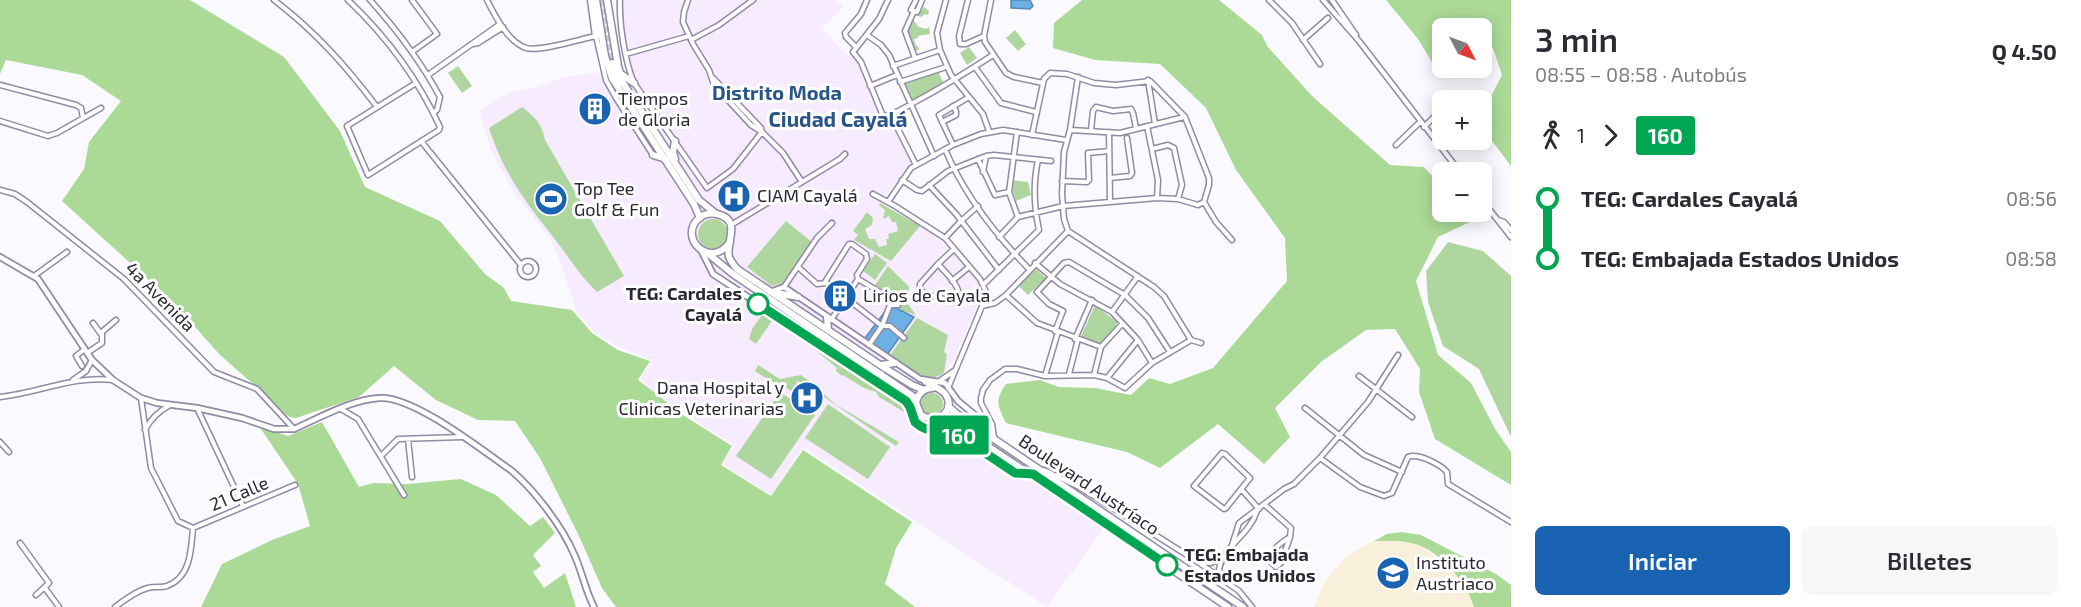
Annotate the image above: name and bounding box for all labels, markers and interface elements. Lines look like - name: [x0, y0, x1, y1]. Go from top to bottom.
- north arrow: [1432, 18, 1492, 78]
- map controls: [1432, 18, 1492, 222]
- text: 3 min: [1535, 19, 1618, 59]
- text: Q 4.50: [1992, 38, 2057, 64]
- text: 08:55 – 08:58 · Autobús: [1535, 62, 1747, 86]
- district label: Distrito Moda: [712, 80, 842, 104]
- place label: Tiempos de Gloria: [618, 87, 690, 130]
- button: +: [1432, 90, 1492, 150]
- building icon: Tiempos de Gloria: [577, 91, 613, 127]
- district label: Ciudad Cayalá: [769, 106, 907, 132]
- icon: walk: [1535, 119, 1568, 152]
- icon: forward: [1594, 119, 1627, 152]
- text: 1: [1577, 123, 1585, 147]
- text: 160: [1648, 123, 1683, 148]
- button: −: [1432, 162, 1492, 222]
- place label: Top Tee Golf & Fun: [574, 177, 659, 220]
- hospital icon: CIAM Cayalá: [716, 178, 752, 214]
- sports icon: Top Tee Golf & Fun: [533, 181, 569, 217]
- place label: CIAM Cayalá: [757, 184, 858, 206]
- text: TEG: Cardales Cayalá: [1581, 185, 1798, 211]
- text: 08:56: [2006, 186, 2057, 210]
- text: TEG: Embajada Estados Unidos: [1581, 245, 1899, 271]
- text: 08:58: [2005, 246, 2057, 270]
- street label: 4a Avenida: [121, 257, 200, 336]
- building icon: Lirios de Cayala: [822, 278, 858, 314]
- place label: TEG: Cardales Cayalá: [626, 282, 742, 325]
- place label: Lirios de Cayala: [863, 284, 990, 306]
- marker: TEG: Cardales Cayalá: [747, 293, 769, 315]
- place label: Dana Hospital y Clinicas Veterinarias: [618, 376, 784, 419]
- hospital icon: Dana Hospital y Clinicas Veterinarias: [789, 380, 825, 416]
- line badge: 160: [924, 416, 994, 454]
- text: 160: [942, 423, 976, 448]
- street label: Boulevard Austríaco: [1015, 429, 1164, 539]
- street label: 21 Calle: [206, 471, 271, 515]
- button: Iniciar: [1535, 526, 1790, 595]
- button: Billetes: [1802, 526, 2057, 595]
- place label: TEG: Embajada Estados Unidos: [1184, 543, 1315, 586]
- place label: Instituto Austriaco: [1416, 551, 1494, 594]
- marker: TEG: Embajada Estados Unidos: [1156, 554, 1178, 576]
- school or university icon: Instituto Austriaco: [1375, 555, 1411, 591]

